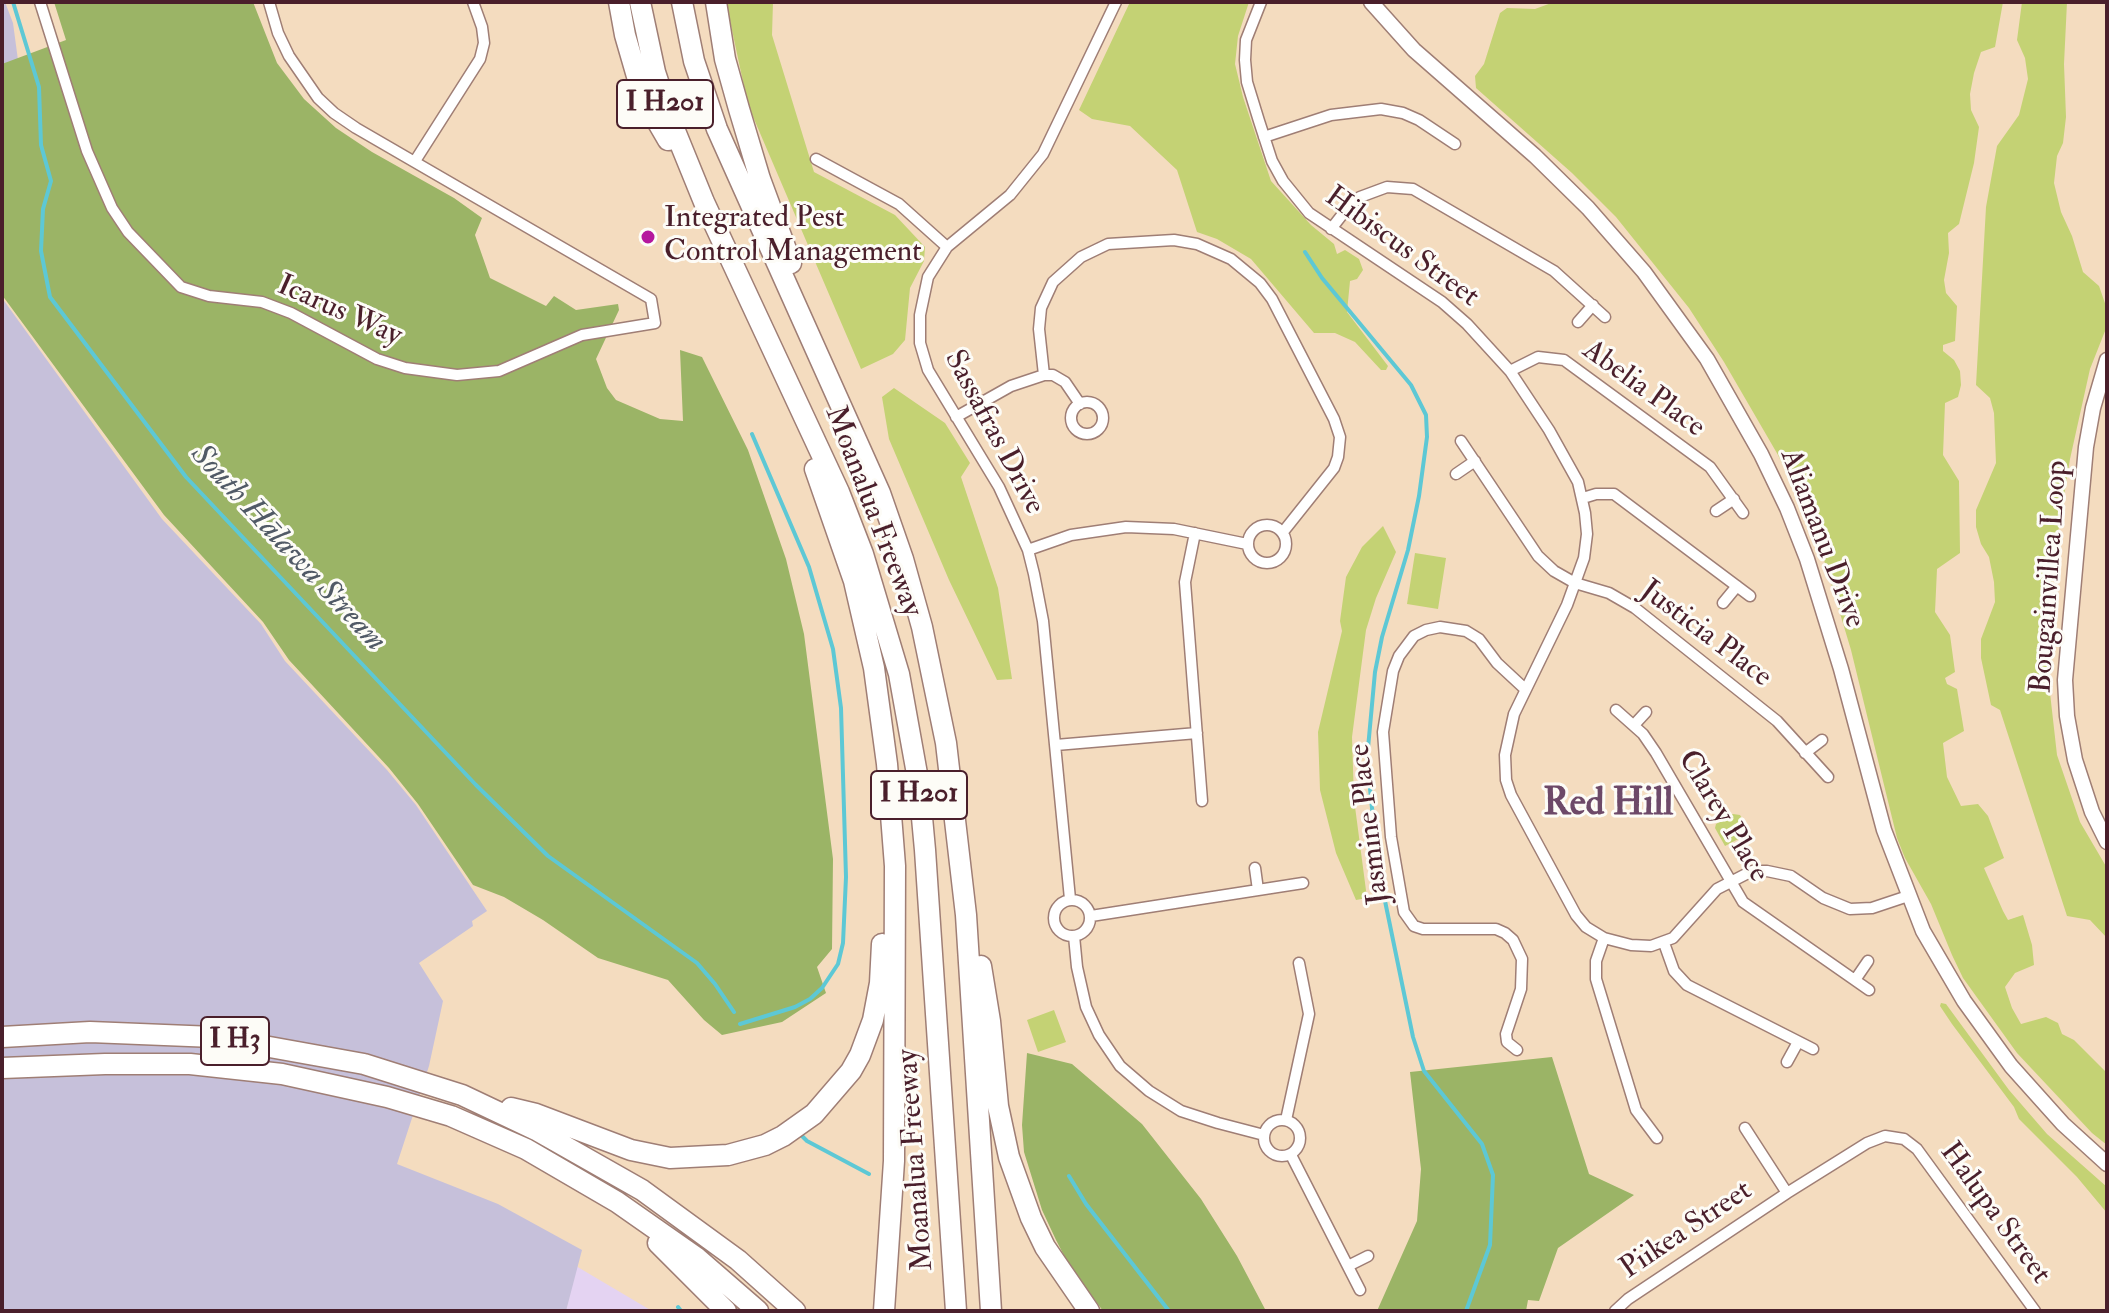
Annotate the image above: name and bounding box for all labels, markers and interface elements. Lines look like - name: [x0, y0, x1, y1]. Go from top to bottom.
- road number: I H201: [617, 80, 713, 128]
- street label: Hibiscus Street: [1317, 180, 1485, 316]
- place label: Integrated Pest Control Management: [664, 202, 922, 272]
- marker: Integrated Pest Control Management: [639, 228, 657, 246]
- street label: Icarus Way: [271, 269, 407, 355]
- street label: Abelia Place: [1575, 333, 1711, 447]
- street label: Sassafras Drive: [935, 345, 1051, 521]
- street label: Moanalua Freeway: [815, 402, 929, 622]
- water label: South Hālawa Stream: [181, 437, 393, 661]
- street label: Aliamanu Drive: [1770, 445, 1872, 633]
- street label: Bougainvillea Loop: [2025, 459, 2077, 695]
- street label: Justicia Place: [1632, 574, 1778, 696]
- street label: Jasmine Place: [1343, 741, 1399, 907]
- street label: Clarey Place: [1669, 745, 1775, 889]
- road number: I H201: [871, 771, 967, 819]
- district label: Red Hill: [1543, 783, 1673, 829]
- road number: I H3: [201, 1017, 269, 1065]
- street label: Moanalua Freeway: [891, 1048, 943, 1272]
- street label: Halupa Street: [1931, 1136, 2057, 1292]
- street label: Piikea Street: [1614, 1174, 1760, 1288]

